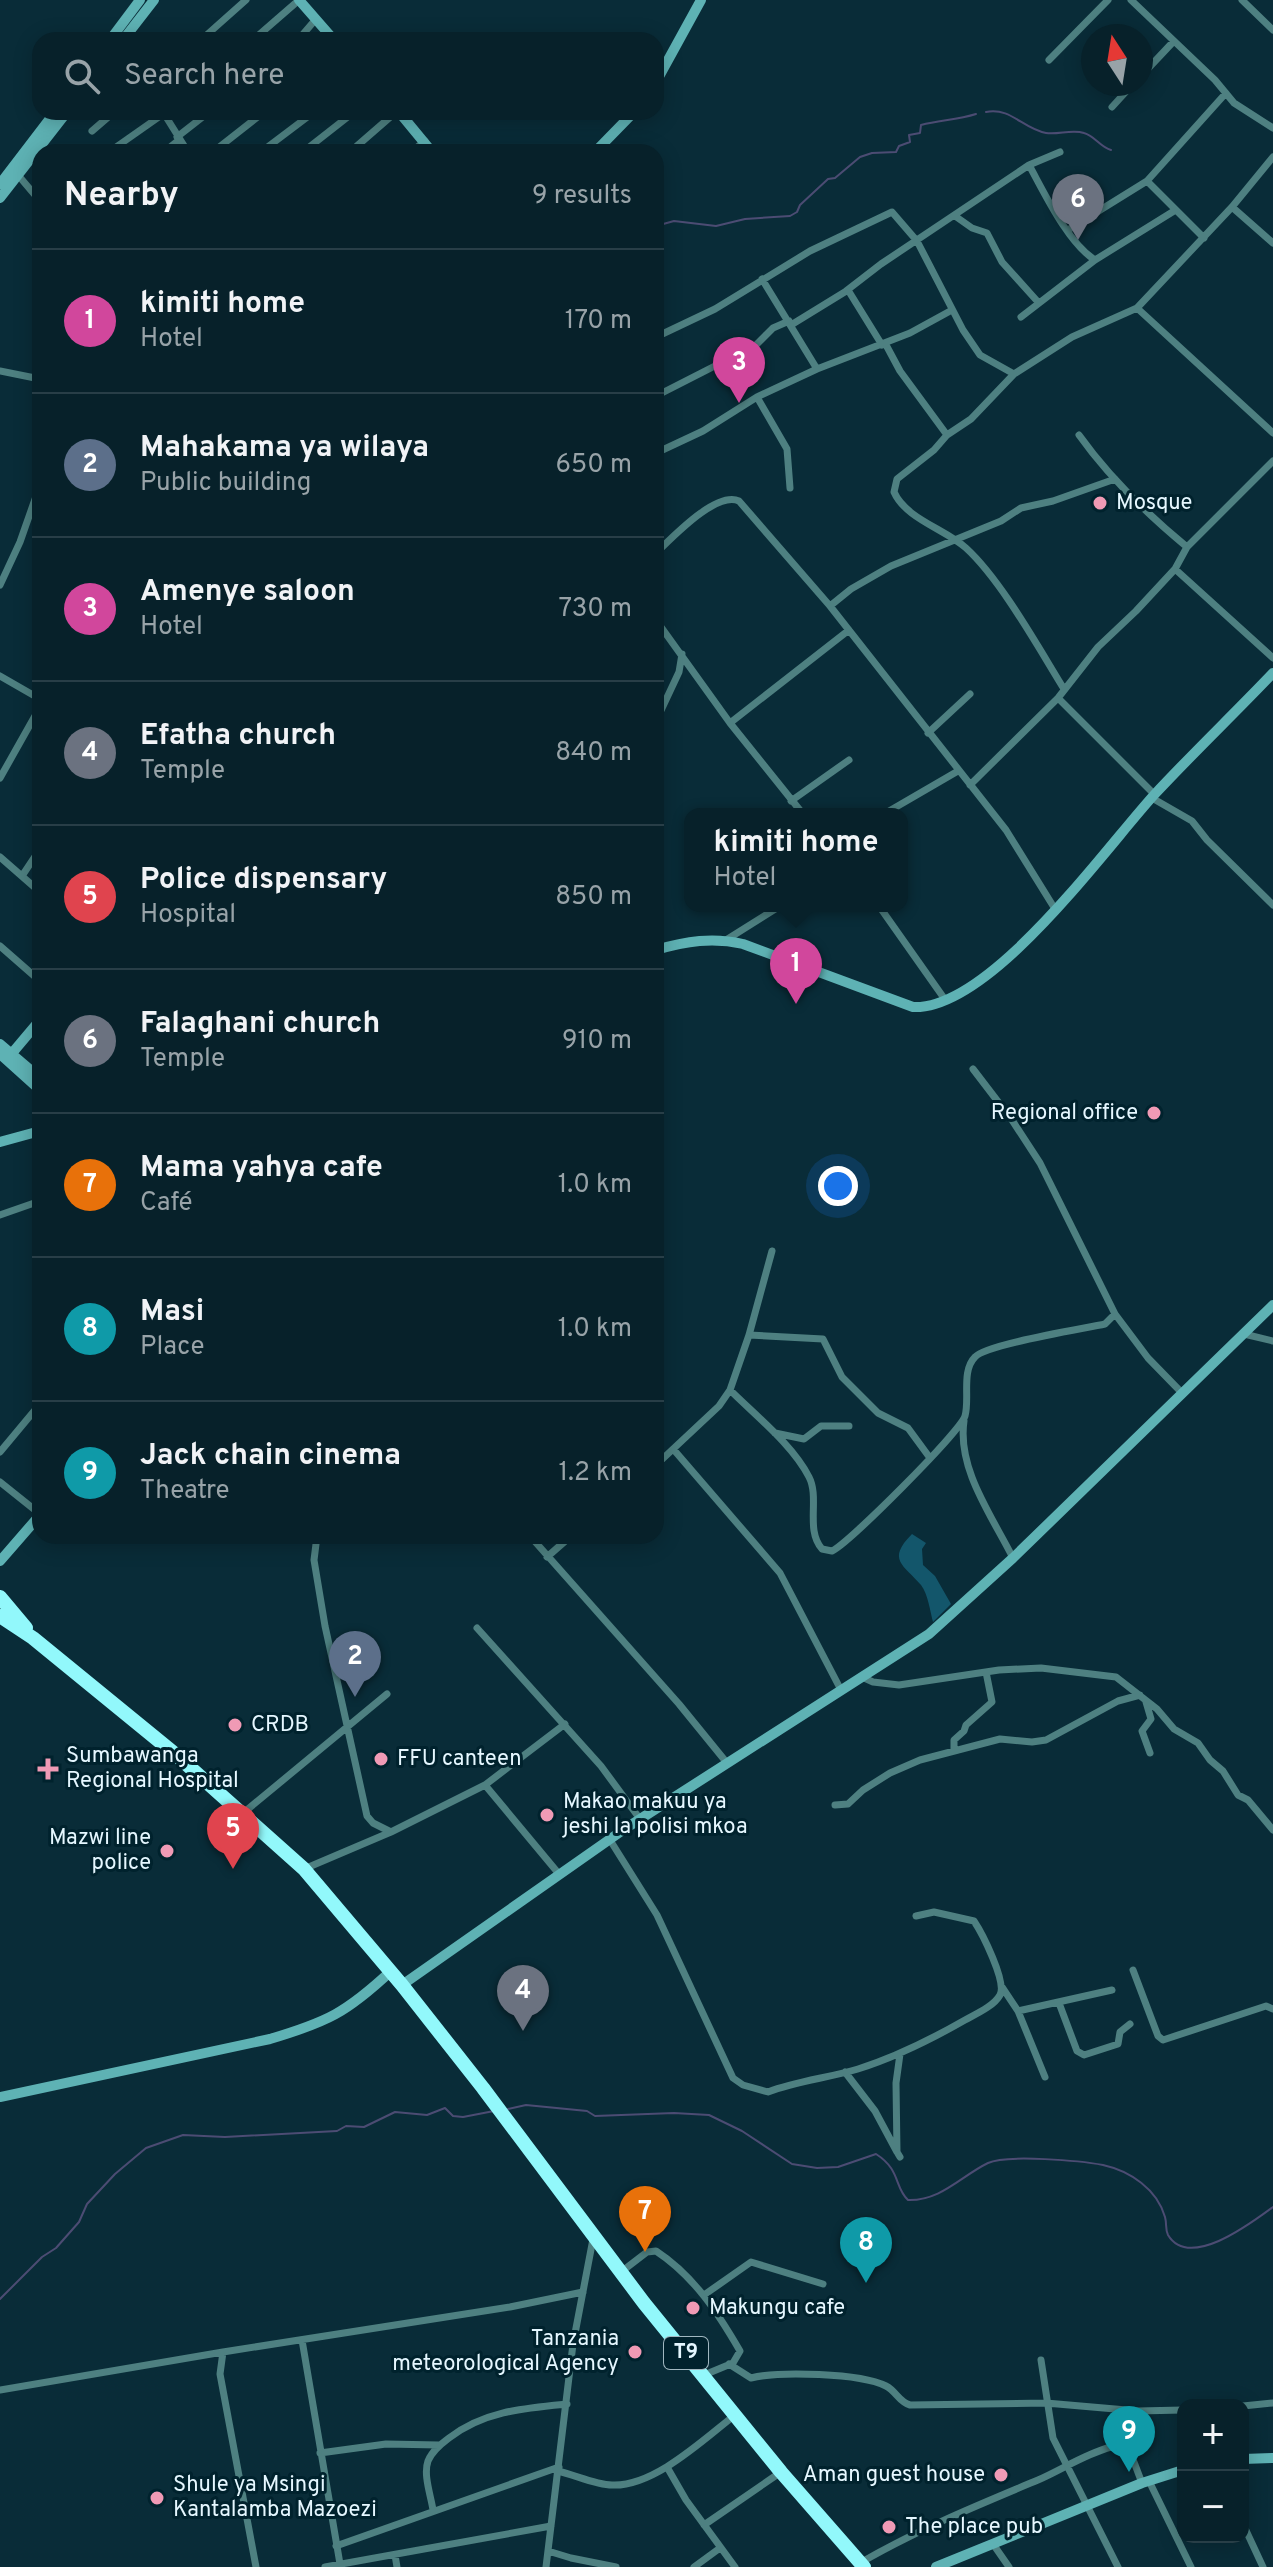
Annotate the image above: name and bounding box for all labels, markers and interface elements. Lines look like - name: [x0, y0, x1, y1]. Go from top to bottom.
- north arrow: [1081, 24, 1153, 96]
- search box: [32, 32, 664, 120]
- icon: search: [60, 54, 104, 98]
- text: Search here: [124, 58, 284, 95]
- pin: 6: [1052, 174, 1104, 240]
- text: Nearby: [64, 175, 179, 218]
- text: 9 results: [532, 180, 632, 213]
- text: kimiti home: [140, 286, 305, 323]
- text: 1: [85, 305, 95, 338]
- text: 170 m: [565, 305, 632, 338]
- text: Hotel: [140, 323, 203, 356]
- pin: 3: [713, 337, 765, 403]
- text: Mahakama ya wilaya: [140, 430, 429, 467]
- text: 2: [82, 449, 98, 482]
- text: 650 m: [556, 449, 632, 482]
- text: Public building: [140, 467, 311, 500]
- place label: Mosque: [1116, 490, 1192, 517]
- marker: Mosque: [1091, 494, 1109, 512]
- text: Amenye saloon: [140, 574, 355, 611]
- text: 3: [82, 593, 98, 626]
- text: 730 m: [559, 593, 632, 626]
- text: Hotel: [140, 611, 203, 644]
- text: Efatha church: [140, 718, 336, 755]
- text: 4: [82, 737, 98, 770]
- text: 840 m: [555, 737, 632, 770]
- text: Temple: [140, 755, 225, 788]
- popup: [684, 808, 908, 912]
- text: kimiti home: [714, 825, 878, 862]
- text: Police dispensary: [140, 862, 387, 899]
- text: Hotel: [714, 862, 776, 895]
- text: 5: [82, 881, 98, 914]
- text: 850 m: [555, 881, 632, 914]
- text: Hospital: [140, 899, 236, 932]
- pin: 1: [770, 938, 822, 1004]
- text: Falaghani church: [140, 1006, 380, 1043]
- text: 6: [82, 1025, 98, 1058]
- text: 910 m: [562, 1025, 632, 1058]
- text: Temple: [140, 1043, 225, 1076]
- place label: Regional office: [991, 1100, 1138, 1127]
- marker: Regional office: [1145, 1104, 1163, 1122]
- text: Mama yahya cafe: [140, 1150, 383, 1187]
- your location: [818, 1166, 858, 1206]
- text: 7: [83, 1169, 97, 1202]
- text: 1.0 km: [558, 1169, 632, 1202]
- text: Café: [140, 1187, 193, 1220]
- text: Masi: [140, 1294, 204, 1331]
- text: 8: [82, 1313, 98, 1346]
- text: 1.0 km: [558, 1313, 632, 1346]
- text: Place: [140, 1331, 204, 1364]
- text: Jack chain cinema: [140, 1438, 401, 1475]
- text: 9: [82, 1457, 98, 1490]
- text: 1.2 km: [559, 1457, 632, 1490]
- text: Theatre: [140, 1475, 230, 1508]
- pin: 2: [329, 1631, 381, 1697]
- place label: CRDB: [251, 1712, 309, 1739]
- marker: CRDB: [226, 1716, 244, 1734]
- place label: Sumbawanga Regional Hospital: [66, 1743, 239, 1795]
- place label: FFU canteen: [397, 1746, 522, 1773]
- marker: FFU canteen: [372, 1750, 390, 1768]
- marker: Sumbawanga Regional Hospital: [37, 1758, 59, 1780]
- place label: Makao makuu ya jeshi la polisi mkoa: [561, 1789, 747, 1841]
- pin: 5: [207, 1803, 259, 1869]
- marker: Makao makuu ya jeshi la polisi mkoa: [538, 1806, 556, 1824]
- place label: Mazwi line police: [49, 1825, 151, 1877]
- marker: Mazwi line police: [158, 1842, 176, 1860]
- pin: 4: [497, 1965, 549, 2031]
- pin: 7: [619, 2186, 671, 2252]
- pin: 8: [840, 2217, 892, 2283]
- place label: Makungu cafe: [709, 2295, 845, 2322]
- marker: Makungu cafe: [684, 2299, 702, 2317]
- place label: Tanzania meteorological Agency: [392, 2326, 619, 2378]
- road number: T9: [664, 2337, 708, 2369]
- marker: Tanzania meteorological Agency: [626, 2343, 644, 2361]
- map controls: [1177, 2399, 1249, 2543]
- button: +: [1177, 2399, 1249, 2471]
- pin: 9: [1103, 2406, 1155, 2472]
- place label: Aman guest house: [803, 2462, 985, 2489]
- marker: Aman guest house: [992, 2466, 1010, 2484]
- button: −: [1177, 2471, 1249, 2543]
- place label: Shule ya Msingi Kantalamba Mazoezi: [173, 2472, 377, 2524]
- marker: Shule ya Msingi Kantalamba Mazoezi: [148, 2489, 166, 2507]
- place label: The place pub: [905, 2514, 1043, 2541]
- marker: The place pub: [880, 2518, 898, 2536]

